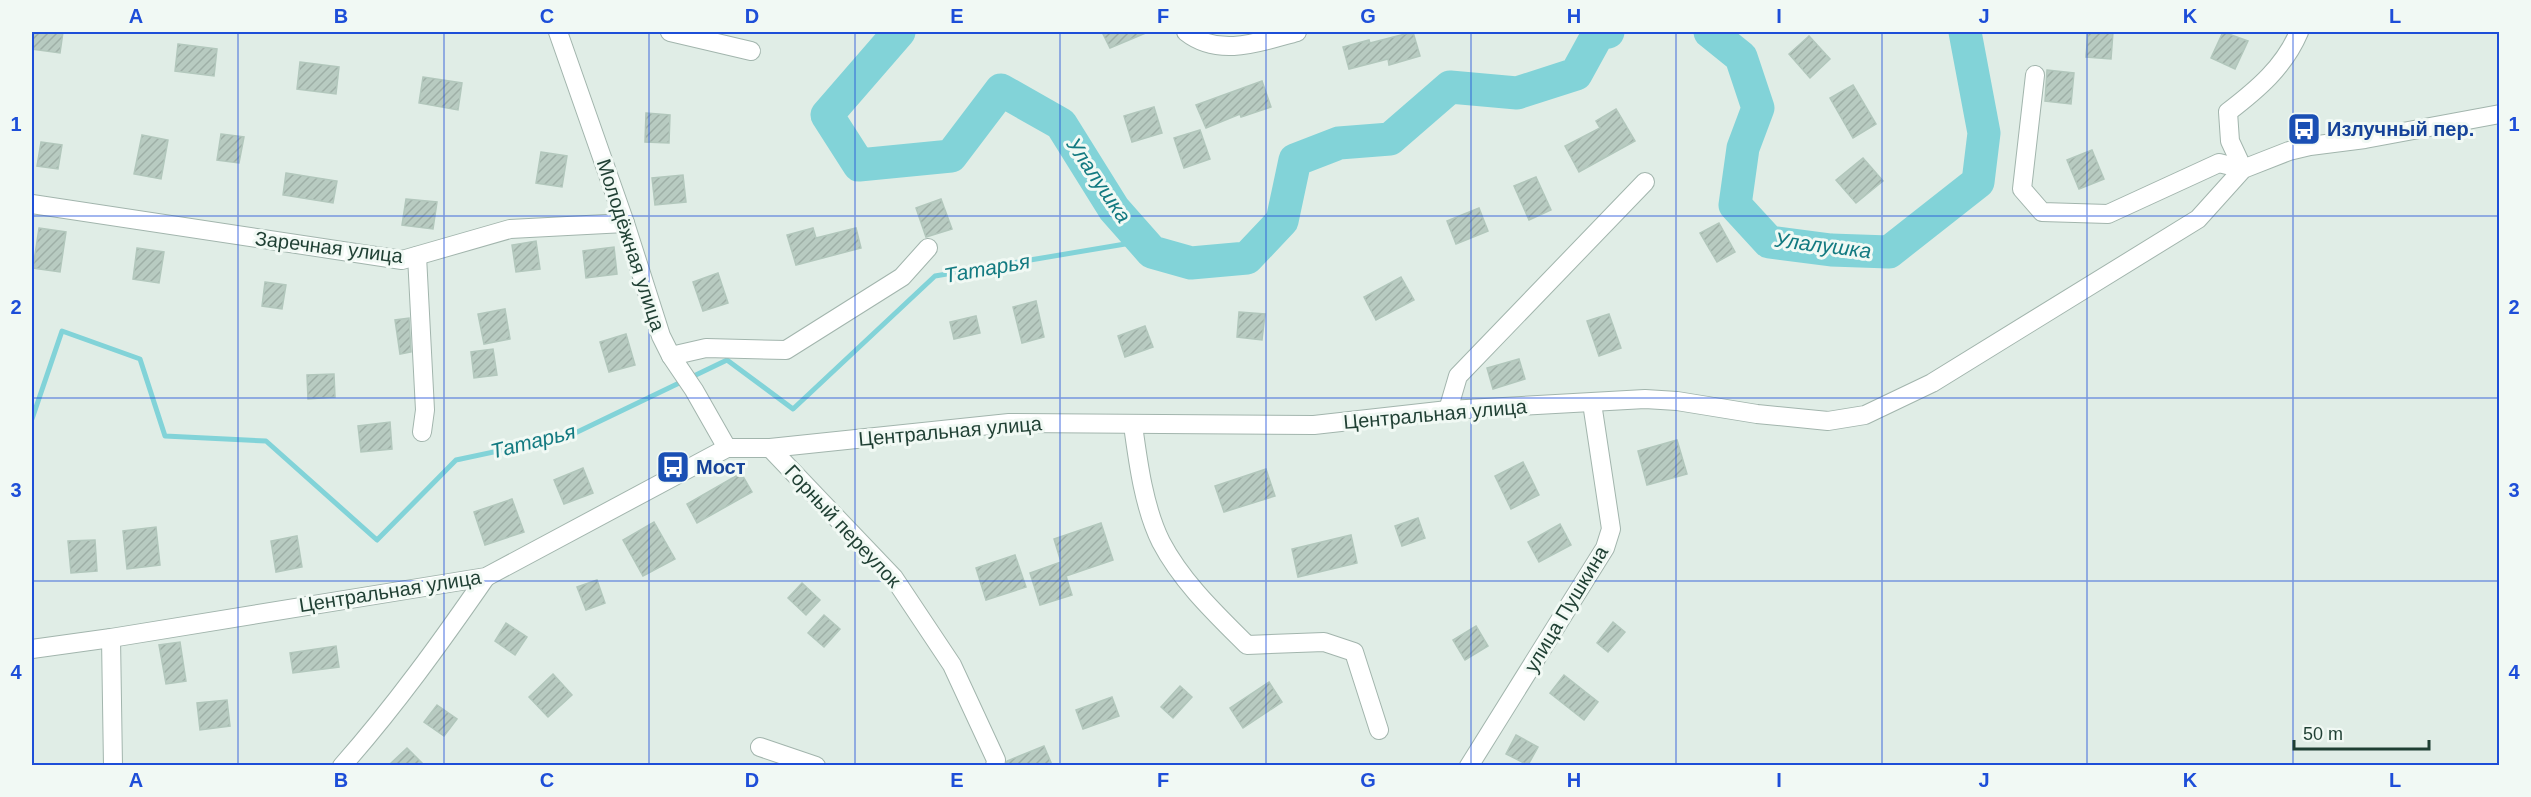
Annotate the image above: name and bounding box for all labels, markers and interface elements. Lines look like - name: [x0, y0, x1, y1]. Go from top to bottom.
- text: A: [129, 5, 143, 27]
- text: B: [334, 5, 348, 27]
- text: C: [540, 5, 554, 27]
- text: D: [745, 5, 759, 27]
- text: E: [950, 5, 964, 27]
- text: F: [1157, 5, 1169, 27]
- text: G: [1360, 5, 1376, 27]
- text: H: [1567, 5, 1581, 27]
- text: I: [1776, 5, 1782, 27]
- text: J: [1978, 5, 1990, 27]
- text: K: [2183, 5, 2198, 27]
- text: L: [2389, 5, 2401, 27]
- bus stop icon: Излучный пер.: [2286, 111, 2322, 147]
- text: 1: [10, 113, 22, 135]
- text: 1: [2508, 113, 2520, 135]
- place label: Излучный пер.: [2327, 118, 2474, 140]
- water label: Улалушка: [1062, 132, 1136, 227]
- street label: Молодёжная улица: [593, 156, 670, 335]
- street label: Заречная улица: [254, 227, 405, 267]
- water label: Улалушка: [1772, 228, 1873, 262]
- water label: Татарья: [942, 249, 1032, 287]
- text: 2: [10, 296, 22, 318]
- text: 2: [2508, 296, 2520, 318]
- street label: Центральная улица: [1342, 395, 1528, 433]
- street label: Центральная улица: [857, 412, 1043, 450]
- water label: Татарья: [488, 419, 578, 463]
- bus stop icon: Мост: [655, 449, 691, 485]
- place label: Мост: [696, 456, 746, 478]
- street label: Горный переулок: [781, 460, 905, 592]
- text: 3: [10, 479, 22, 501]
- text: 3: [2508, 479, 2520, 501]
- street label: улица Пушкина: [1520, 541, 1613, 676]
- street label: Центральная улица: [297, 566, 483, 616]
- text: 4: [10, 661, 22, 683]
- text: 4: [2508, 661, 2520, 683]
- scale bar: [2294, 713, 2429, 751]
- text: 50 m: [2303, 724, 2343, 744]
- text: A: [129, 769, 143, 791]
- text: B: [334, 769, 348, 791]
- text: C: [540, 769, 554, 791]
- text: D: [745, 769, 759, 791]
- text: E: [950, 769, 964, 791]
- text: F: [1157, 769, 1169, 791]
- text: G: [1360, 769, 1376, 791]
- text: H: [1567, 769, 1581, 791]
- text: I: [1776, 769, 1782, 791]
- text: J: [1978, 769, 1990, 791]
- text: K: [2183, 769, 2198, 791]
- text: L: [2389, 769, 2401, 791]

